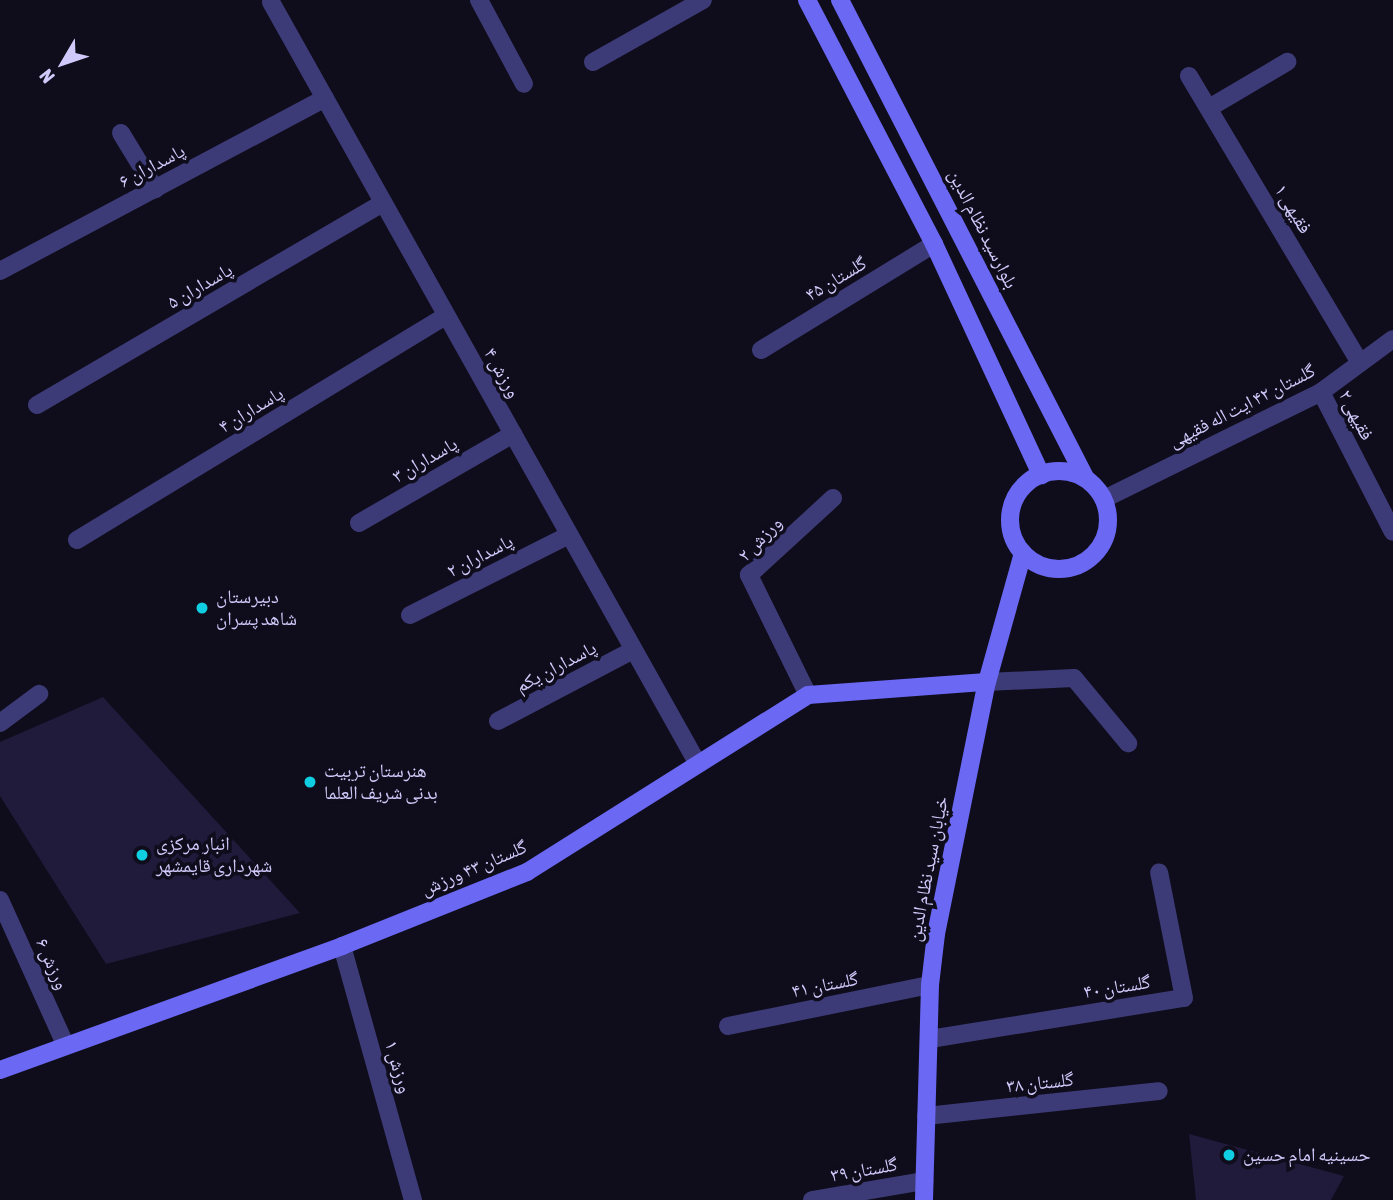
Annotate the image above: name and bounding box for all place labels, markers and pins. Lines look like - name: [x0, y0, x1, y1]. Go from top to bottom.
- place label: دبیرستان شاهد پسران: [216, 586, 297, 630]
- marker: دبیرستان شاهد پسران: [194, 600, 210, 616]
- place label: هنرستان تربیت بدنی شریف العلما: [324, 760, 438, 804]
- marker: هنرستان تربیت بدنی شریف العلما: [302, 774, 318, 790]
- place label: انبار مرکزی شهرداری قایمشهر: [156, 833, 272, 877]
- marker: انبار مرکزی شهرداری قایمشهر: [134, 847, 150, 863]
- place label: حسینیه امام حسین: [1243, 1144, 1371, 1166]
- marker: حسینیه امام حسین: [1221, 1147, 1237, 1163]

